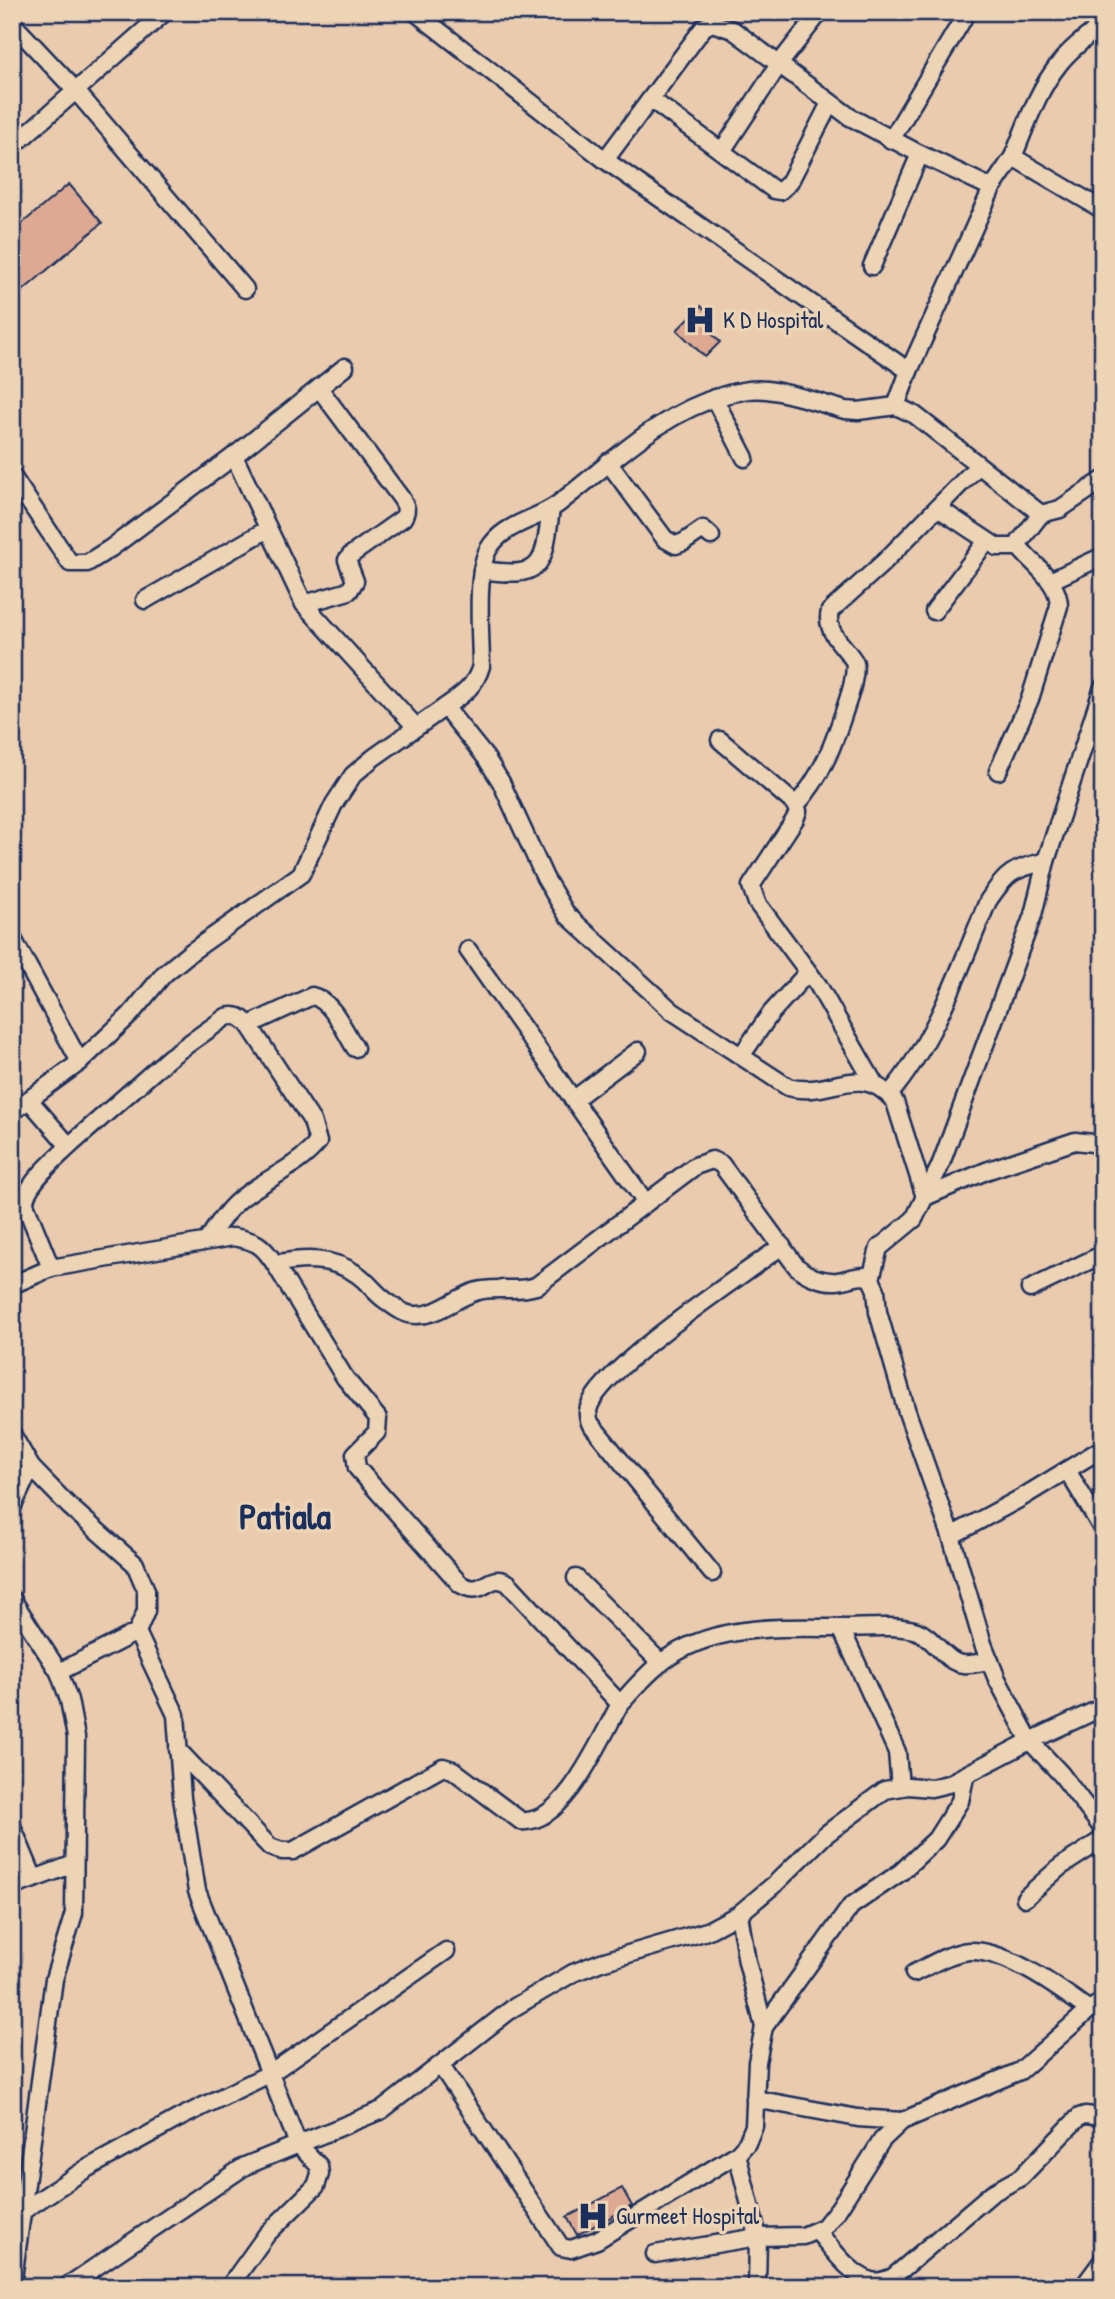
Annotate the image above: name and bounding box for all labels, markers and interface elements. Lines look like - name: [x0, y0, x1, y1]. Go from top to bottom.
- hospital icon: K D Hospital: [683, 303, 717, 337]
- place label: K D Hospital: [723, 304, 824, 335]
- district label: Patiala: [239, 1490, 332, 1541]
- hospital icon: Gurmeet Hospital: [576, 2199, 610, 2233]
- place label: Gurmeet Hospital: [616, 2200, 760, 2231]

